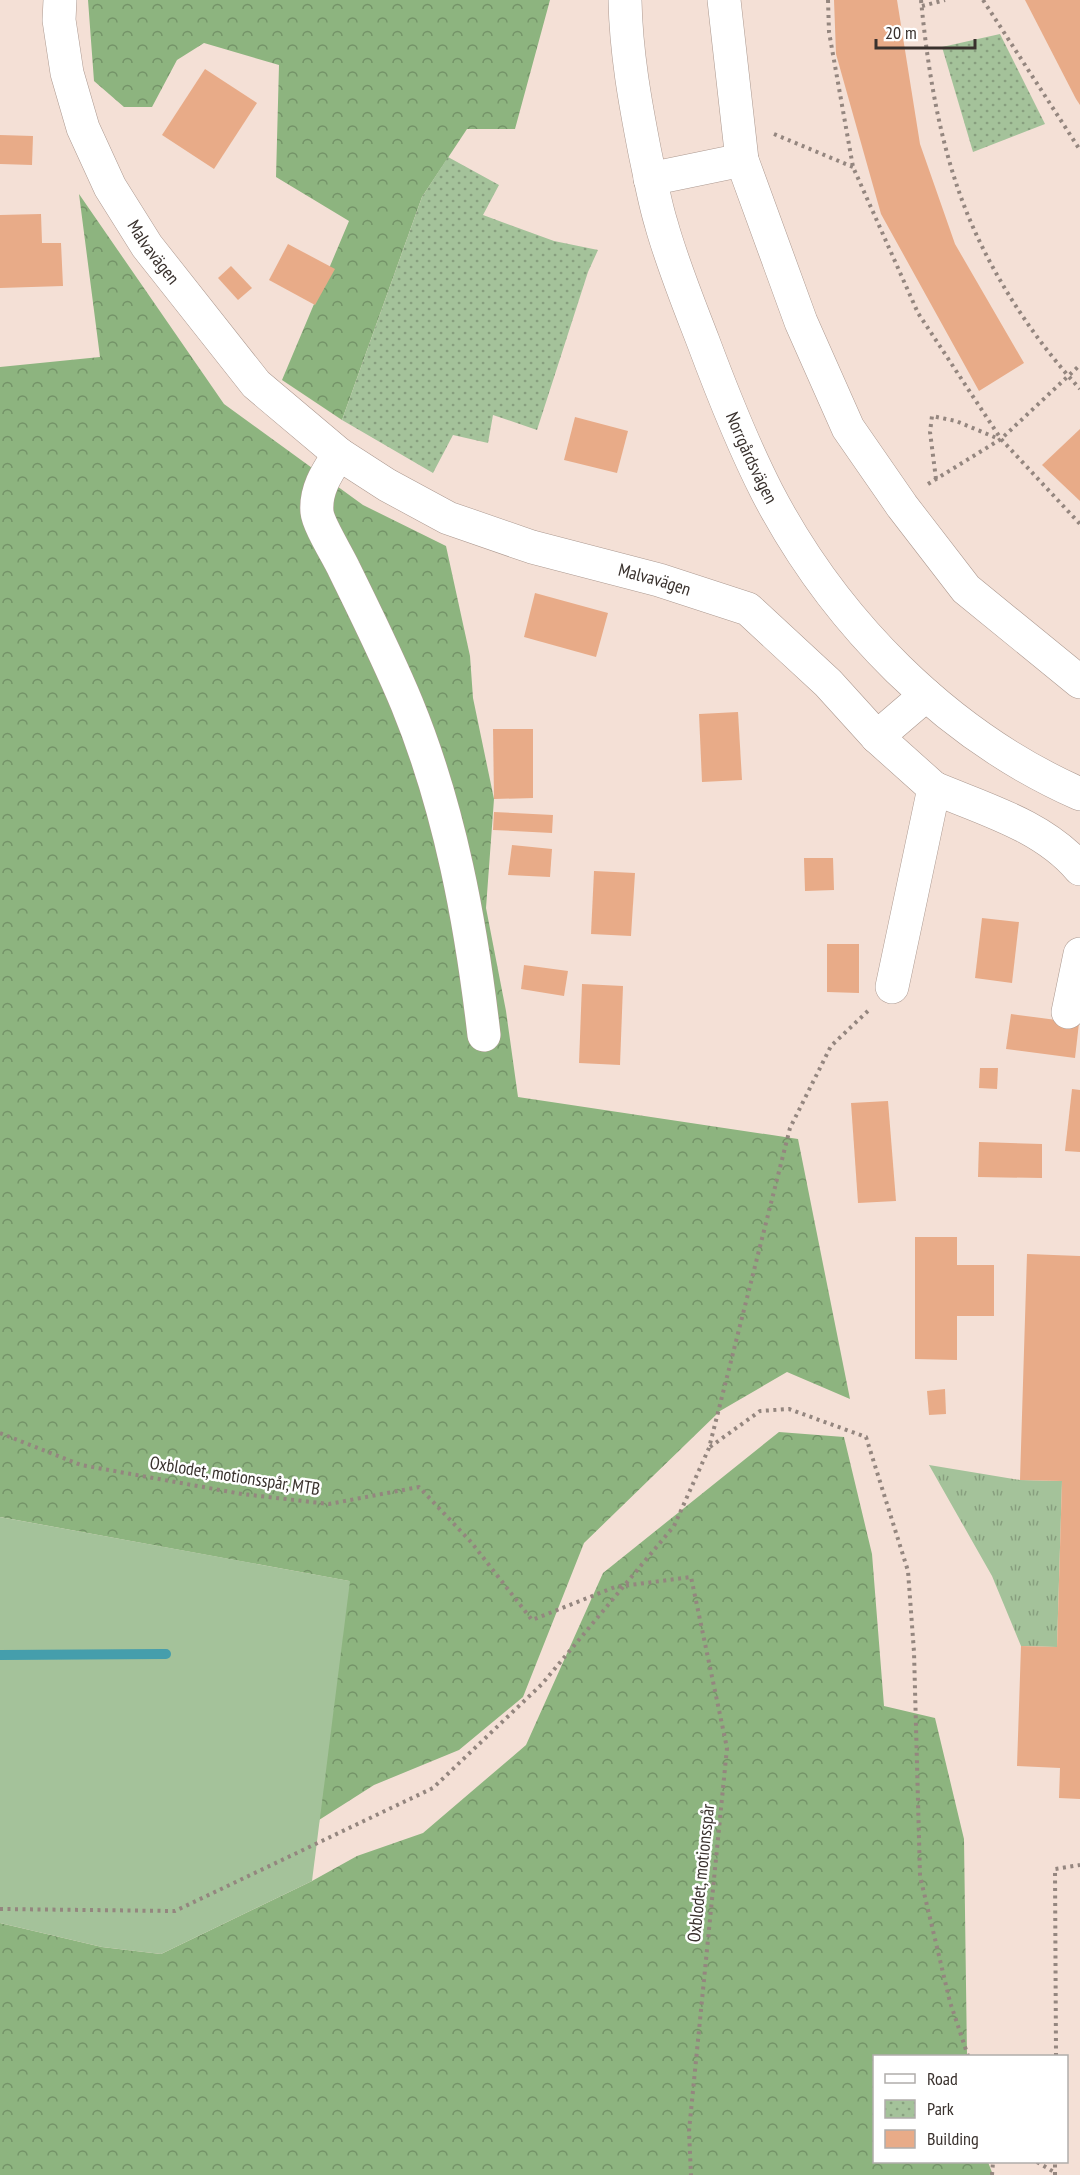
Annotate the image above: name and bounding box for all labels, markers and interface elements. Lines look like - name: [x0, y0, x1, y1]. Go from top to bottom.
- scale bar: [876, 12, 975, 50]
- text: 20 m: [885, 21, 917, 44]
- street label: Malvavägen: [122, 215, 185, 289]
- street label: Norrgårdsvägen: [721, 408, 783, 507]
- street label: Malvavägen: [616, 558, 694, 601]
- street label: Oxblodet, motionsspår, MTB: [148, 1451, 322, 1500]
- street label: Oxblodet, motionsspår: [682, 1803, 719, 1943]
- legend: [873, 2055, 1068, 2163]
- text: Road: [927, 2067, 958, 2090]
- text: Park: [927, 2097, 954, 2120]
- text: Building: [927, 2127, 979, 2150]

